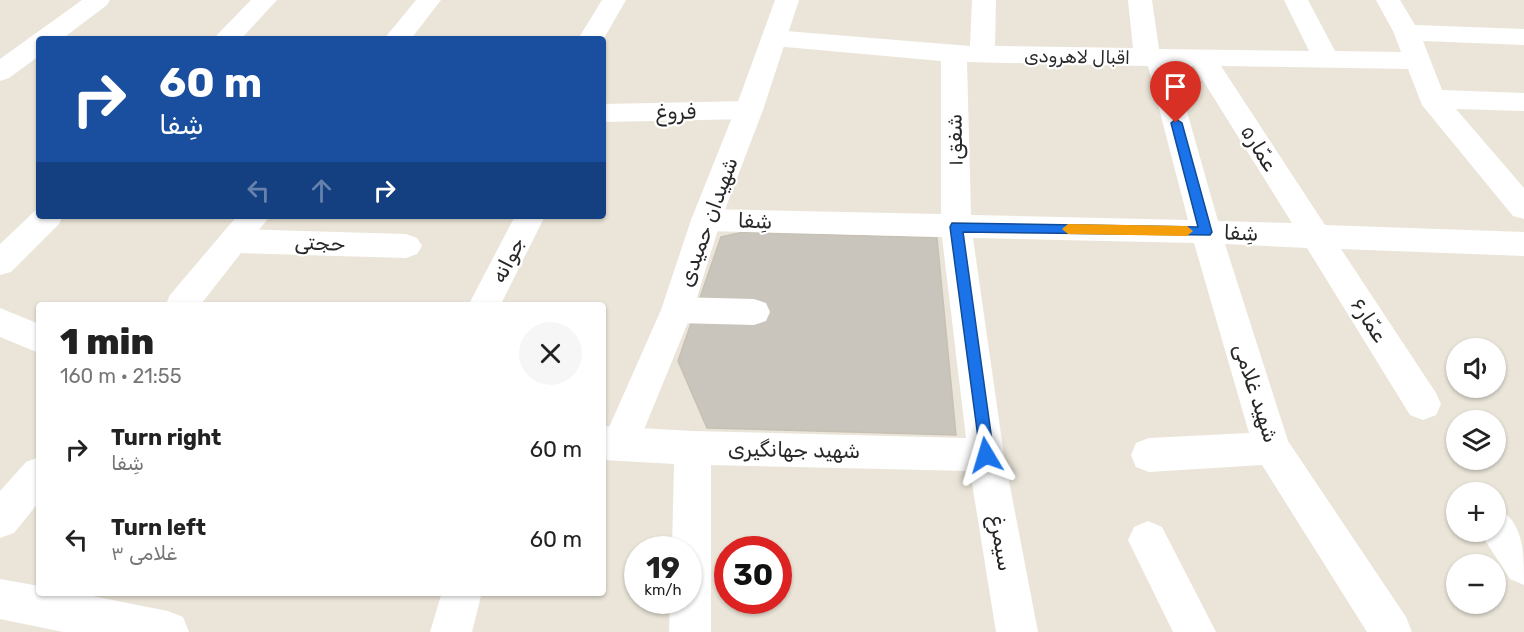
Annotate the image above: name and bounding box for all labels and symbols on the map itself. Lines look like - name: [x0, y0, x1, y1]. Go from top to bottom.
- street label: اقبال لاهرودی: [1024, 45, 1130, 69]
- pin: [1150, 61, 1201, 123]
- street label: فروغ: [656, 99, 696, 126]
- street label: ۱شفق: [942, 114, 967, 166]
- street label: ۵عمّار: [1236, 120, 1283, 176]
- street label: شهیدان حمیدی: [673, 154, 743, 290]
- street label: شِفا: [737, 207, 773, 234]
- street label: شِفا: [1223, 219, 1259, 246]
- street label: حجتی: [294, 229, 346, 256]
- street label: جوانه: [486, 233, 530, 287]
- street label: ۶عمّار: [1346, 293, 1393, 347]
- street label: شهید غلامی: [1229, 340, 1284, 446]
- position arrow: [954, 423, 1018, 487]
- street label: شهید جهانگیری: [728, 436, 860, 463]
- street label: سیمرغ: [982, 513, 1019, 573]
- speed limit sign: 30: [714, 536, 792, 614]

